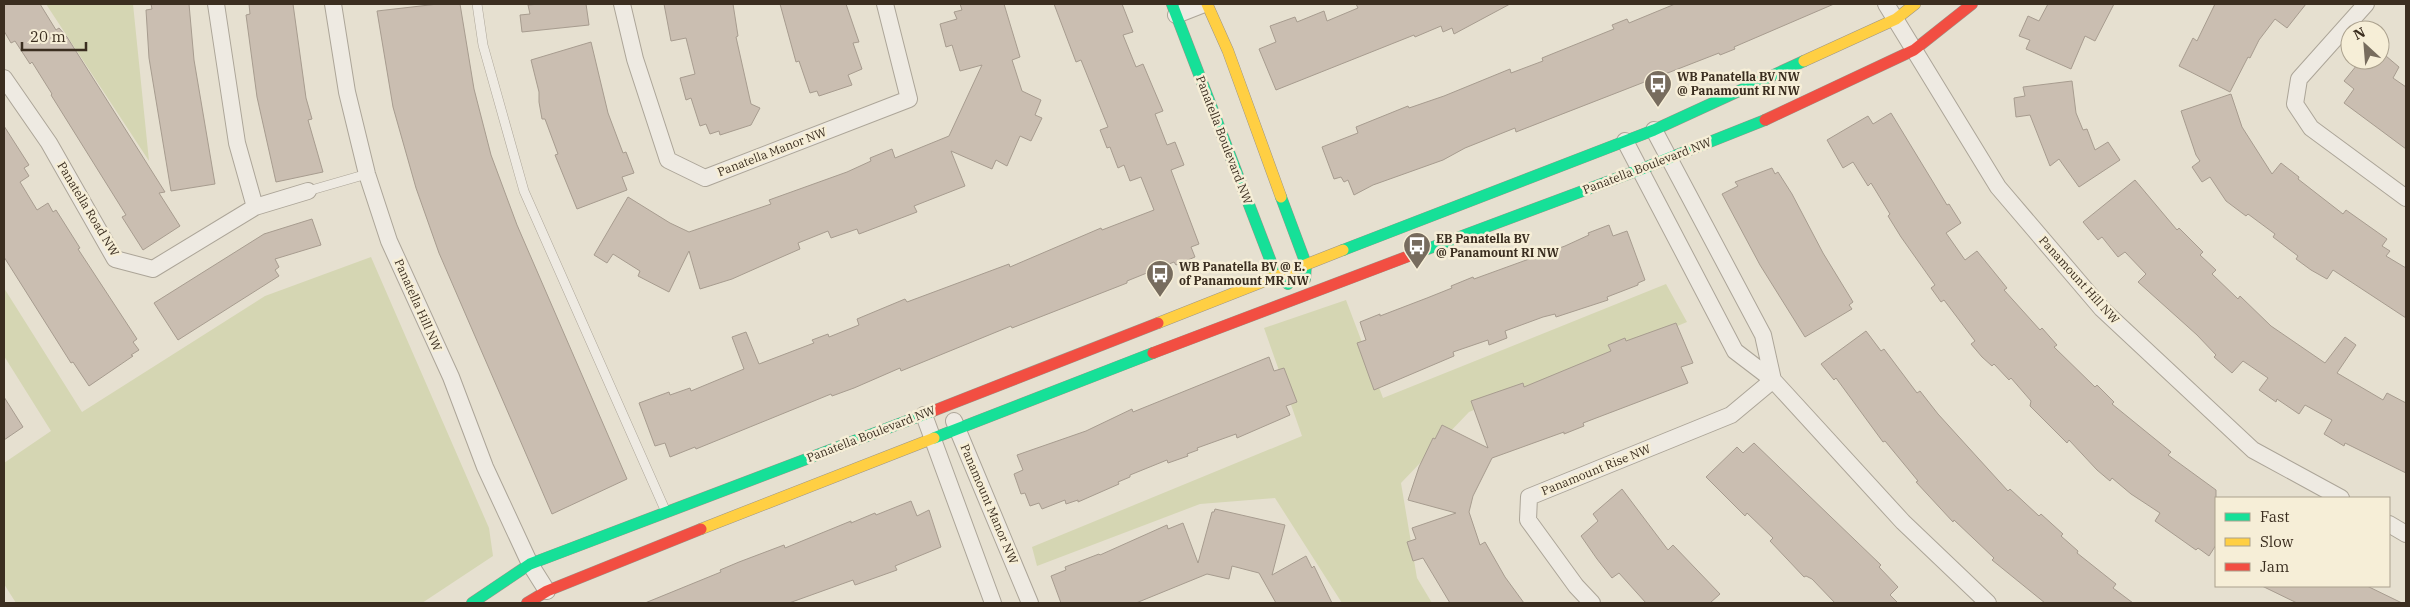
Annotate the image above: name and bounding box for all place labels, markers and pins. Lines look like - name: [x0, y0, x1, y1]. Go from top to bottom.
- bus stop icon: WB Panatella BV NW @ Panamount RI NW: [1643, 69, 1673, 108]
- place label: WB Panatella BV NW @ Panamount RI NW: [1677, 69, 1801, 98]
- bus stop icon: EB Panatella BV @ Panamount RI NW: [1402, 231, 1432, 270]
- place label: EB Panatella BV @ Panamount RI NW: [1436, 231, 1560, 260]
- bus stop icon: WB Panatella BV @ E. of Panamount MR NW: [1145, 259, 1175, 298]
- place label: WB Panatella BV @ E. of Panamount MR NW: [1179, 259, 1309, 288]

